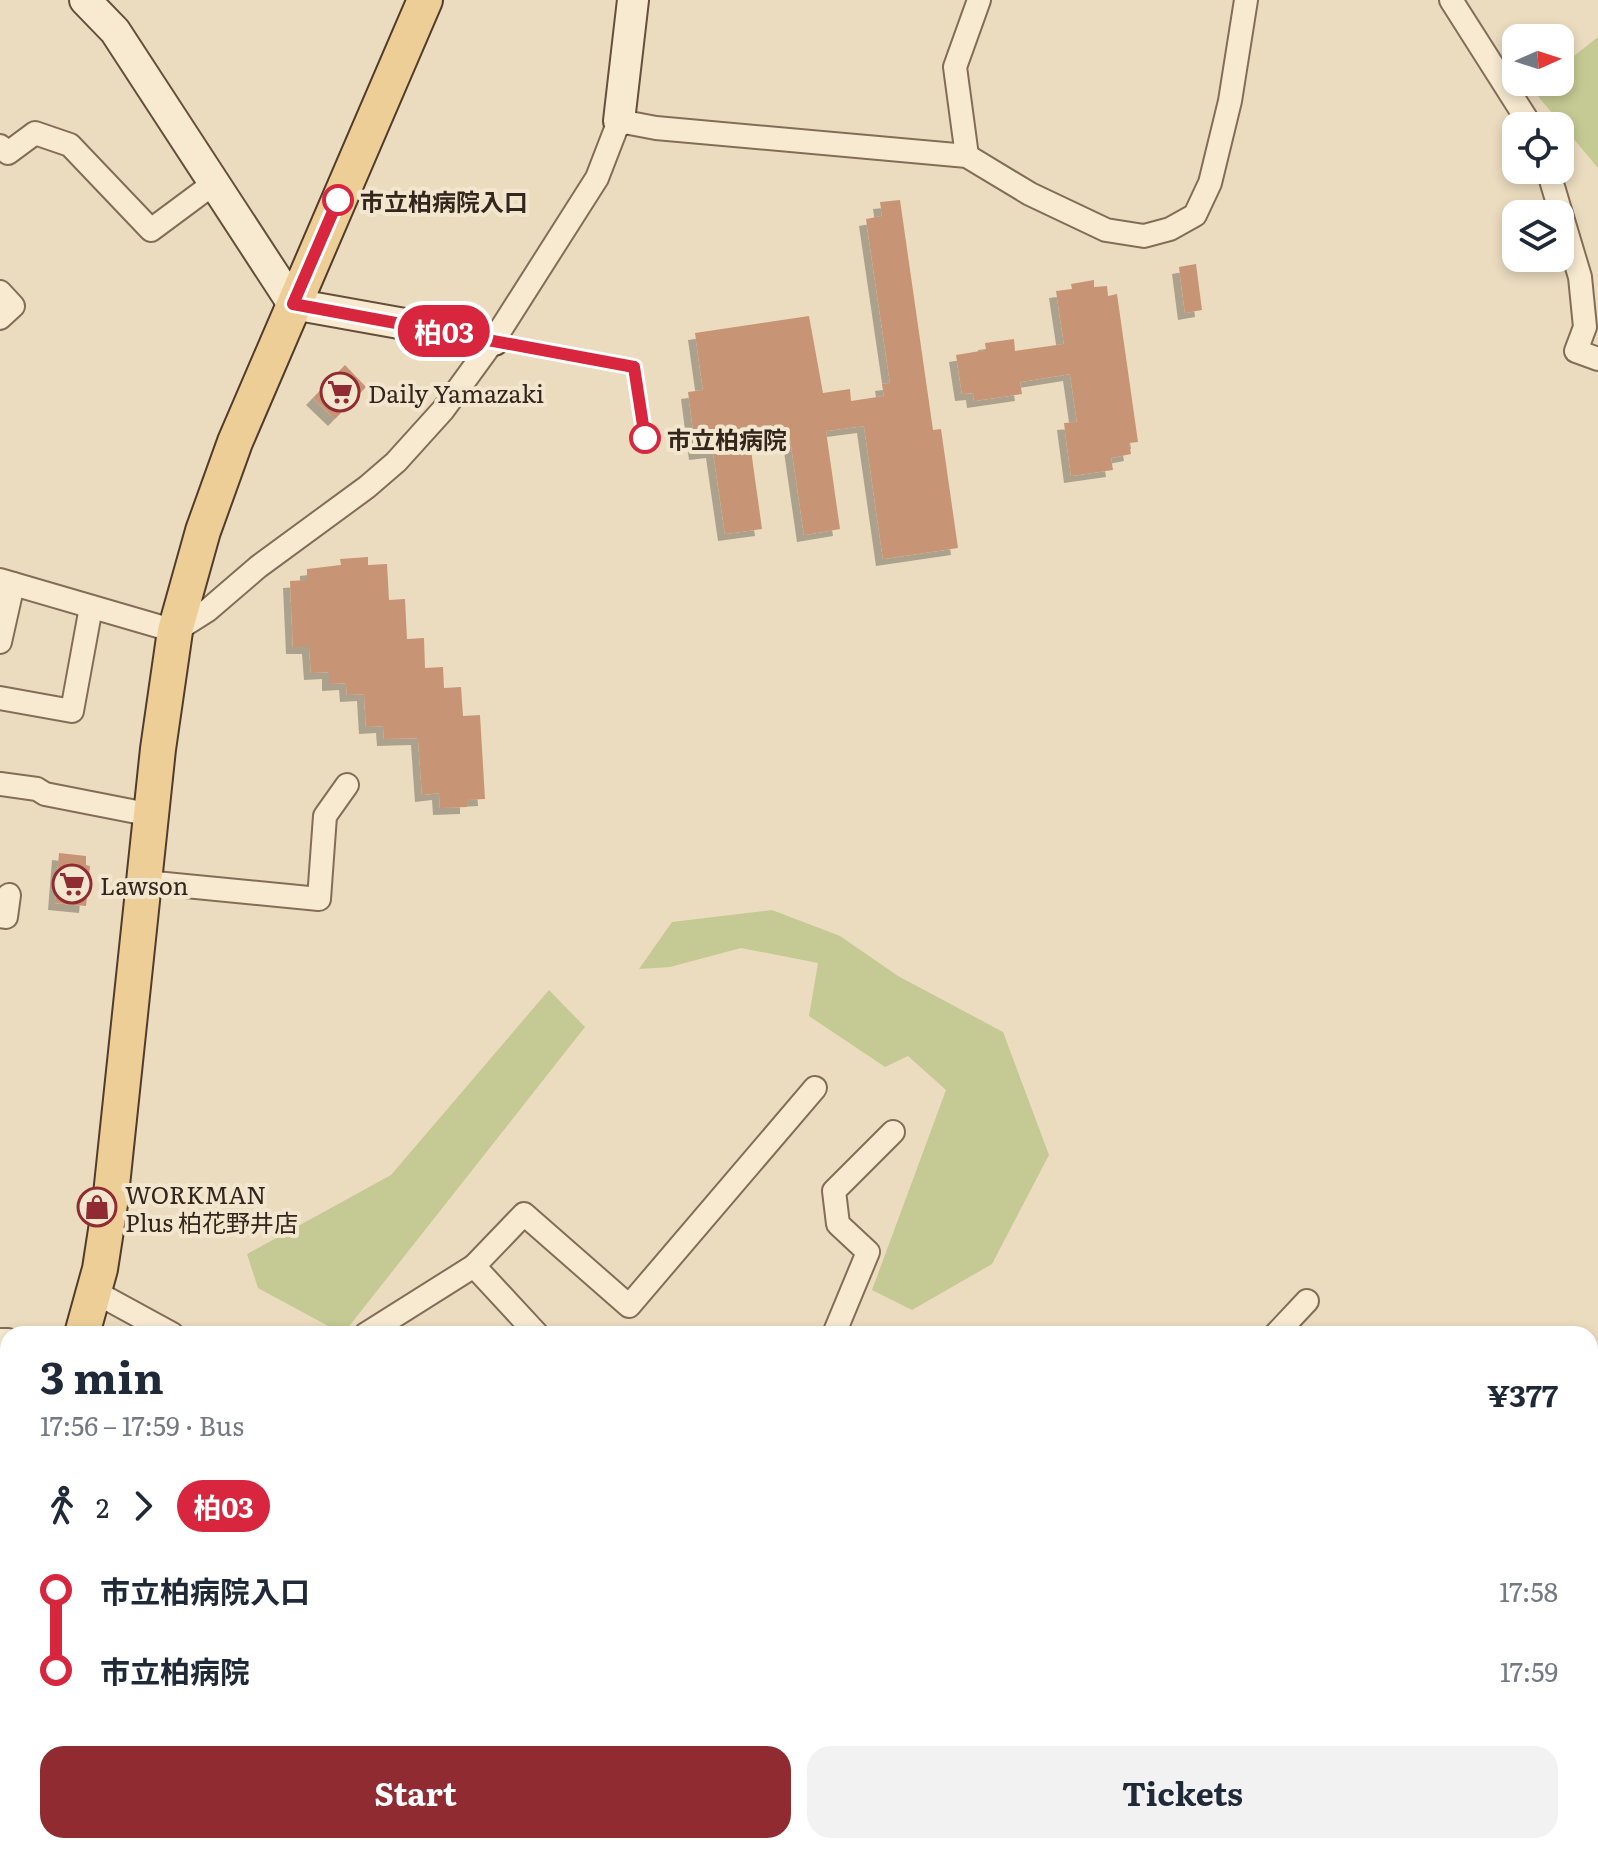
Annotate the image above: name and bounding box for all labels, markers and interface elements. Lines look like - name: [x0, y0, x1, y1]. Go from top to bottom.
- north arrow: [1502, 24, 1574, 96]
- map controls: [1502, 24, 1574, 272]
- button: locate: [1502, 112, 1574, 184]
- place label: 市立柏病院入口: [360, 183, 528, 218]
- marker: 市立柏病院入口: [323, 185, 353, 215]
- button: layers: [1502, 200, 1574, 272]
- line badge: 柏03: [398, 305, 490, 357]
- text: 柏03: [414, 310, 474, 352]
- supermarket icon: Daily Yamazaki: [319, 371, 361, 413]
- place label: Daily Yamazaki: [368, 375, 544, 410]
- place label: 市立柏病院: [667, 421, 787, 456]
- marker: 市立柏病院: [630, 423, 660, 453]
- supermarket icon: Lawson: [51, 863, 93, 905]
- place label: Lawson: [100, 867, 189, 902]
- place label: WORKMAN Plus 柏花野井店: [125, 1176, 298, 1239]
- shop icon: WORKMAN Plus 柏花野井店: [76, 1186, 118, 1228]
- text: 3 min: [40, 1342, 164, 1408]
- text: ¥377: [1487, 1372, 1558, 1416]
- text: 17:56 – 17:59 · Bus: [40, 1405, 244, 1444]
- icon: walk: [40, 1484, 84, 1528]
- icon: forward: [121, 1484, 165, 1528]
- text: 柏03: [193, 1485, 254, 1527]
- text: 2: [96, 1487, 109, 1526]
- text: 市立柏病院入口: [100, 1568, 310, 1612]
- text: 17:58: [1499, 1571, 1558, 1610]
- text: 市立柏病院: [100, 1648, 250, 1692]
- text: 17:59: [1500, 1651, 1558, 1690]
- button: Start: [40, 1746, 791, 1838]
- button: Tickets: [807, 1746, 1558, 1838]

